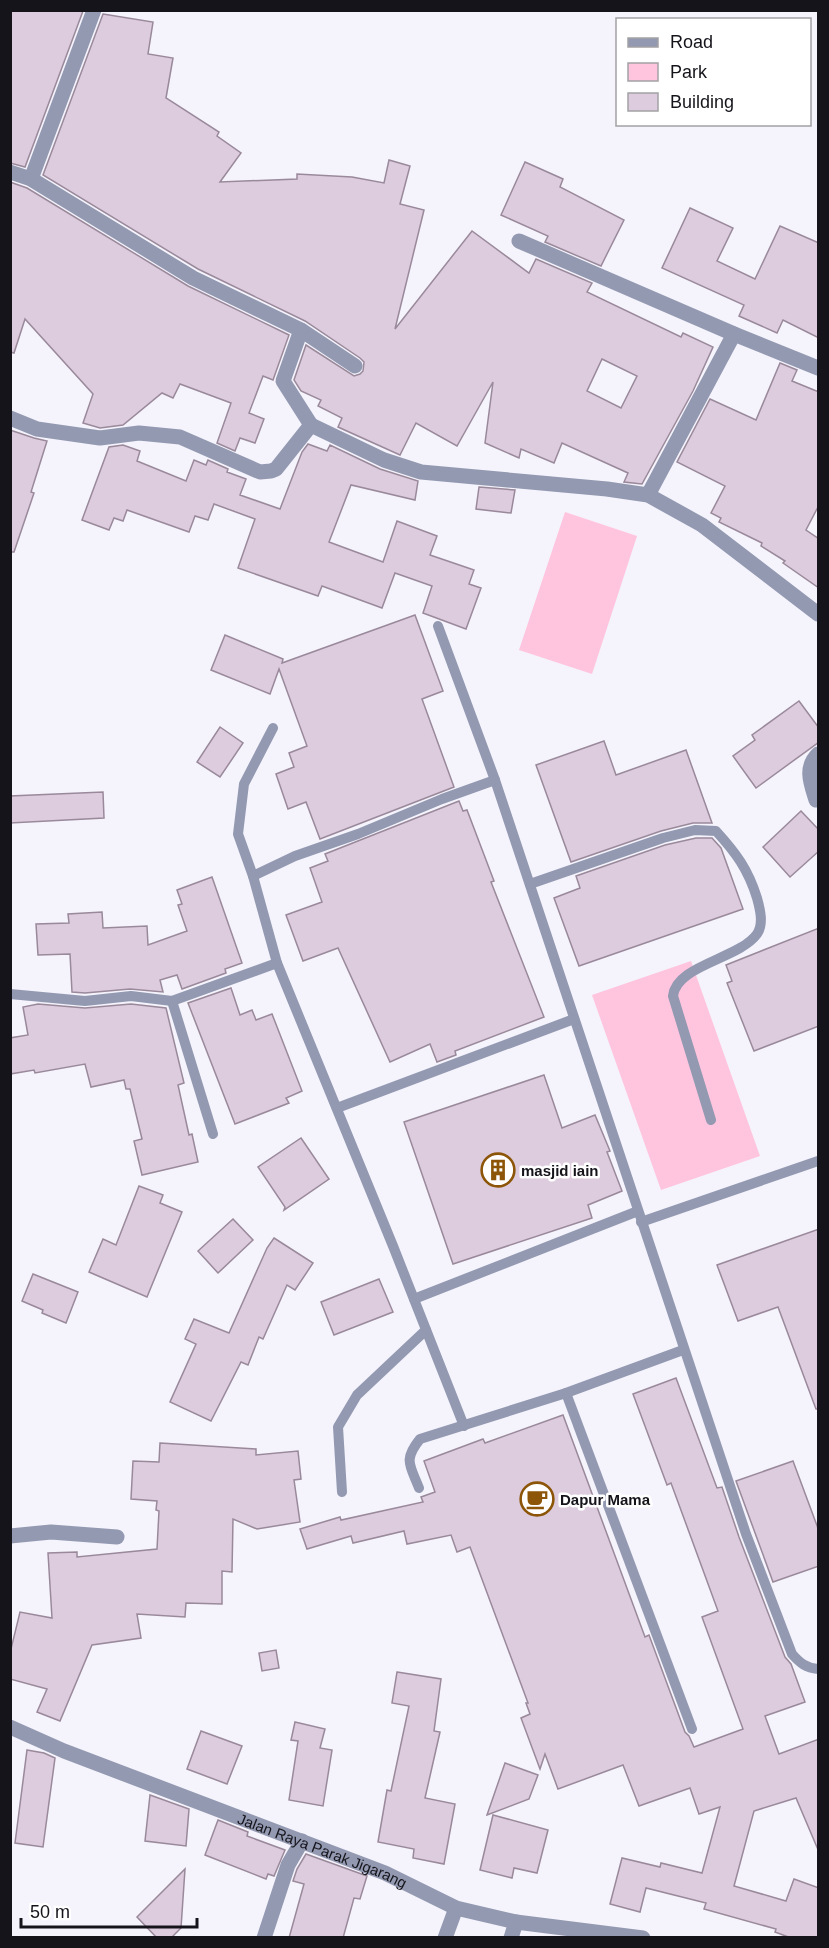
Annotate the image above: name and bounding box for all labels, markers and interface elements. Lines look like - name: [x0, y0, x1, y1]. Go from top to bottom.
- legend: [616, 18, 811, 126]
- text: Road: [670, 32, 713, 52]
- text: Park: [670, 62, 708, 82]
- text: Building: [670, 92, 734, 112]
- building icon: masjid iain: [480, 1152, 516, 1188]
- place label: masjid iain: [521, 1162, 599, 1179]
- cafe icon: Dapur Mama: [519, 1481, 555, 1517]
- place label: Dapur Mama: [560, 1491, 651, 1508]
- street label: Jalan Raya Parak Jigarang: [236, 1809, 410, 1891]
- scale bar: [21, 1891, 196, 1929]
- text: 50 m: [30, 1902, 70, 1922]

